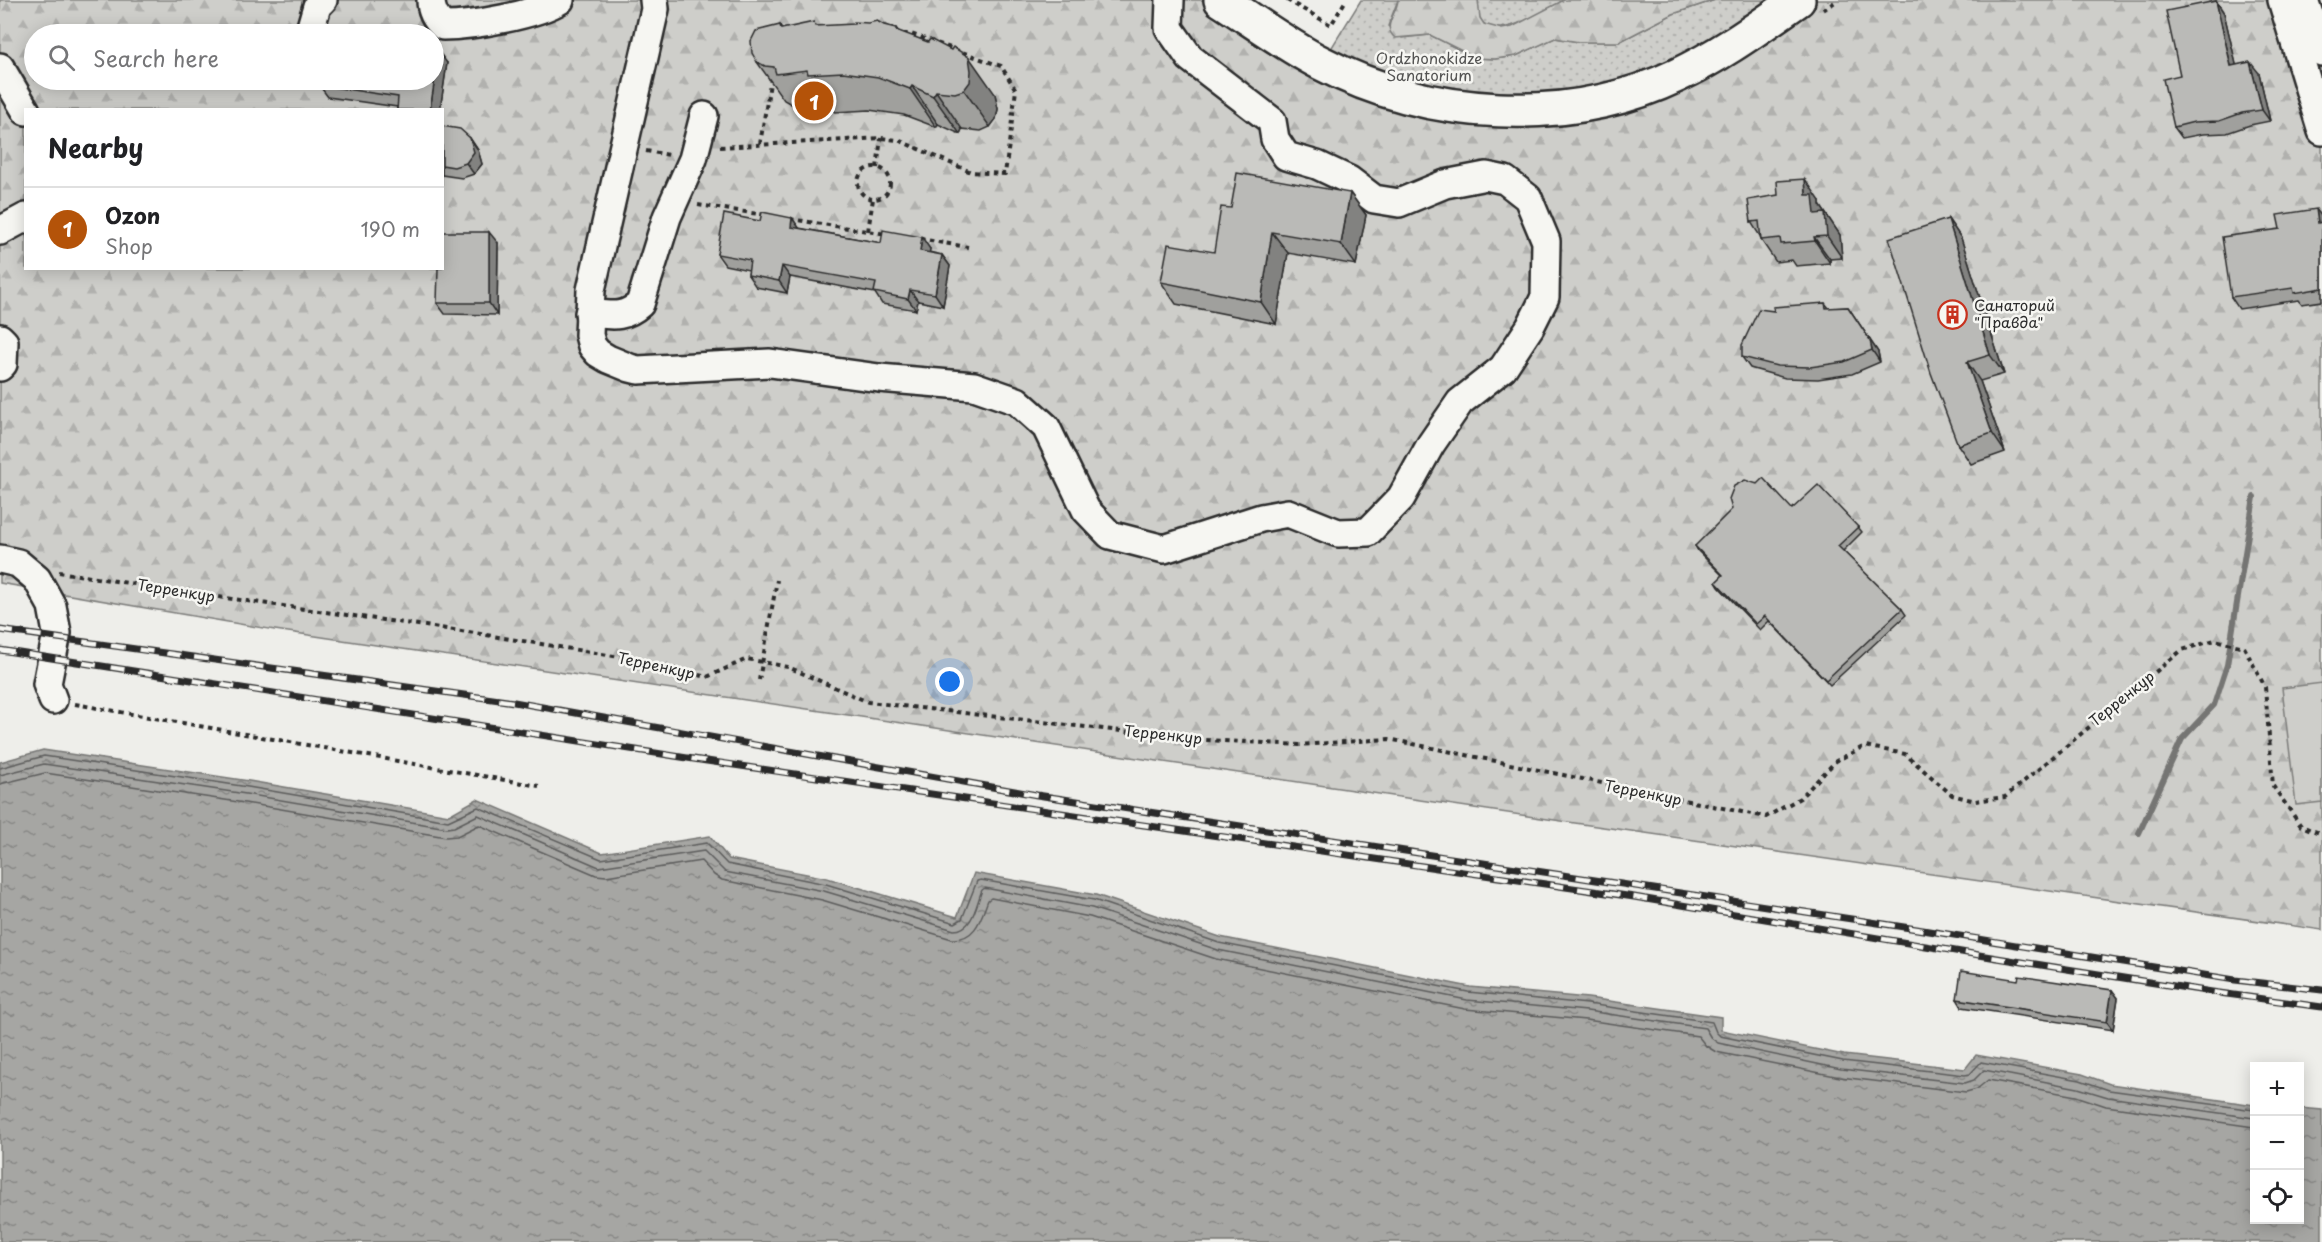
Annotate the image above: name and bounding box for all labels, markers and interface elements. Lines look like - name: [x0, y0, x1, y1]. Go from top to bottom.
- search box: [24, 24, 444, 90]
- icon: search: [45, 41, 78, 74]
- text: Search here: [93, 41, 219, 74]
- park label: Ordzhonokidze Sanatorium: [1376, 46, 1482, 86]
- pin: 1: [794, 78, 834, 124]
- text: Nearby: [48, 128, 143, 167]
- text: Ozon: [105, 198, 160, 231]
- text: 1: [63, 214, 72, 244]
- text: 190 m: [361, 214, 420, 244]
- text: Shop: [105, 231, 153, 261]
- place label: Санаторий "Правда": [1974, 293, 2055, 333]
- building icon: Санаторий "Правда": [1937, 299, 1969, 331]
- street label: Терренкур: [136, 572, 217, 607]
- street label: Терренкур: [616, 645, 697, 684]
- street label: Терренкур: [2083, 664, 2159, 731]
- your location: [935, 667, 964, 696]
- street label: Терренкур: [1123, 718, 1203, 749]
- street label: Терренкур: [1603, 773, 1684, 810]
- map controls: [2250, 1062, 2304, 1224]
- button: +: [2250, 1062, 2304, 1116]
- button: −: [2250, 1116, 2304, 1170]
- button: locate: [2250, 1170, 2304, 1224]

